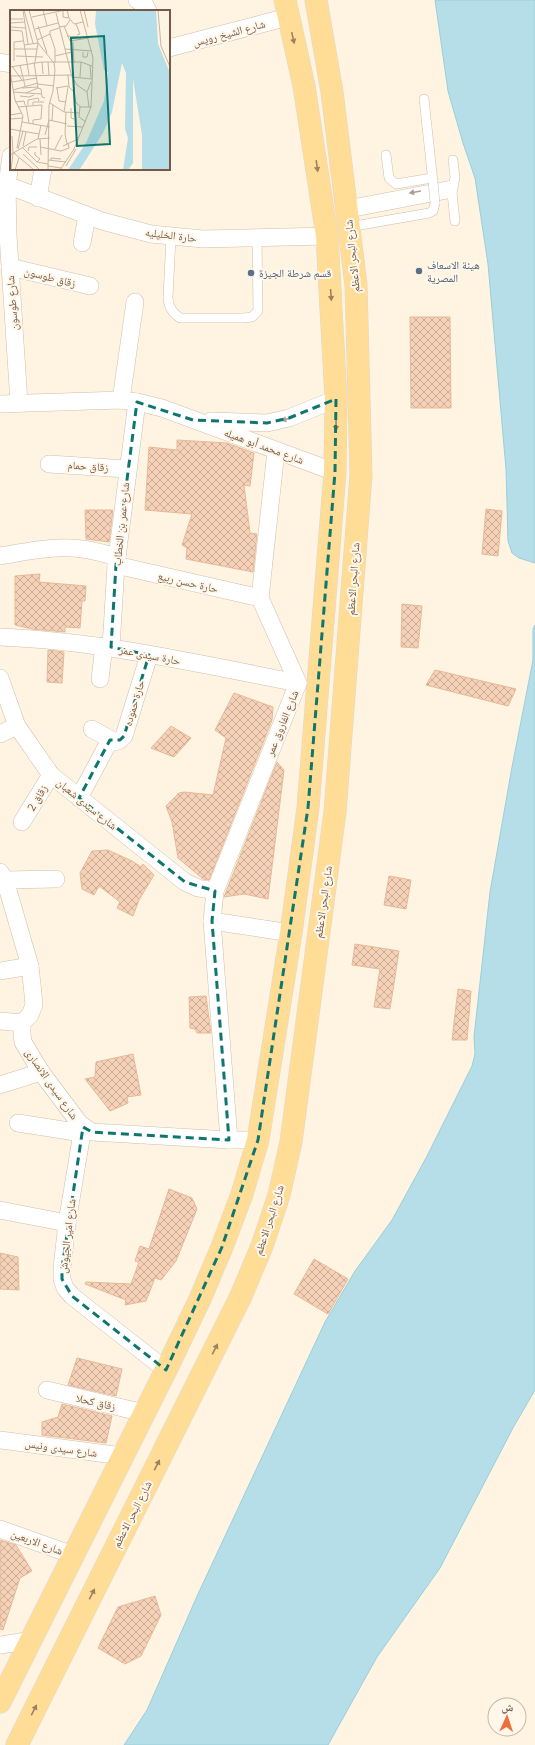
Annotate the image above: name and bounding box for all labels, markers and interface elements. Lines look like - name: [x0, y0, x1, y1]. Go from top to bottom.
- inset map: [10, 10, 170, 170]
- street label: شارع الشيخ رويس: [191, 17, 267, 50]
- one-way arrow: [291, 32, 297, 44]
- one-way arrow: [314, 160, 320, 172]
- one-way arrow: [409, 190, 421, 196]
- street label: شارع البحر الاعظم: [341, 219, 364, 293]
- street label: حارة الخليليه: [144, 225, 198, 246]
- place label: هيئة الاسعاف المصرية: [427, 258, 480, 286]
- street label: زقاق طوسون: [22, 264, 77, 291]
- place label: قسم شرطة الجيزة: [259, 266, 332, 281]
- marker: هيئة الاسعاف المصرية: [414, 266, 424, 276]
- marker: قسم شرطة الجيزة: [246, 268, 256, 278]
- street label: شارع طوسون: [3, 275, 22, 331]
- one-way arrow: [327, 289, 334, 301]
- one-way arrow: [280, 416, 293, 422]
- one-way arrow: [332, 419, 339, 431]
- street label: شارع محمد أبو هميله: [222, 425, 306, 468]
- street label: زقاق حمام: [67, 458, 109, 475]
- street label: شارع عمر بن الخطاب: [110, 482, 133, 567]
- street label: شارع البحر الاعظم: [343, 542, 364, 616]
- street label: حارة حسن ربيع: [156, 568, 219, 597]
- street label: حارة سيدى عمر: [117, 642, 182, 669]
- street label: حارة حموده: [120, 678, 149, 728]
- street label: شارع الفاروق عمر: [262, 688, 302, 759]
- street label: شارع سيدى شعبان: [53, 775, 120, 834]
- street label: زقاق 2: [24, 782, 51, 814]
- street label: شارع البحر الاعظم: [311, 865, 336, 939]
- street label: شارع سيدى الانصارى: [21, 1046, 82, 1123]
- street label: شارع البحر الاعظم: [251, 1183, 288, 1257]
- street label: شارع امير الجيوش: [55, 1198, 80, 1274]
- one-way arrow: [212, 1343, 218, 1354]
- street label: زقاق كحلا: [75, 1391, 117, 1414]
- street label: شارع سيدى ونيس: [24, 1436, 98, 1461]
- one-way arrow: [154, 1459, 160, 1471]
- street label: شارع البحر الاعظم: [109, 1478, 156, 1550]
- street label: شارع الاربعين: [9, 1526, 65, 1559]
- one-way arrow: [89, 1588, 96, 1600]
- north arrow: [487, 1697, 527, 1737]
- text: ش: [501, 1700, 514, 1715]
- one-way arrow: [31, 1704, 37, 1716]

